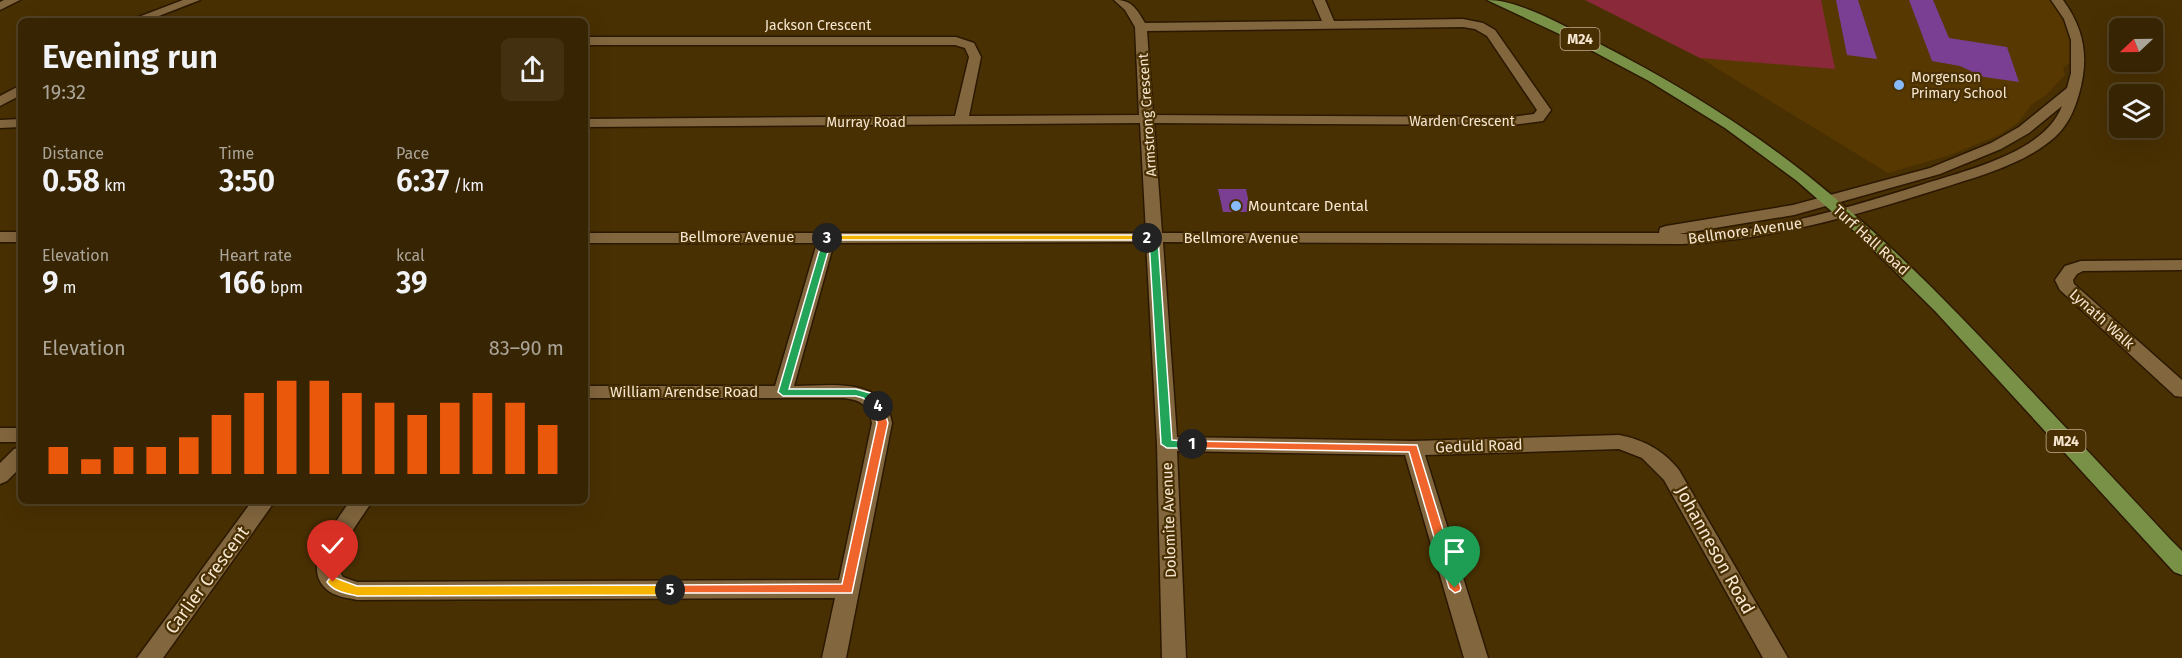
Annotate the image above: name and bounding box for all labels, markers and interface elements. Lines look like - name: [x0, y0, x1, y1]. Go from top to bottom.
- street label: Jackson Crescent: [765, 17, 872, 34]
- north arrow: [2109, 18, 2163, 72]
- map controls: [2109, 18, 2163, 138]
- road number: M24: [1560, 28, 1600, 50]
- text: Evening run: [42, 37, 218, 77]
- button: share: [501, 38, 564, 101]
- street label: Armstrong Crescent: [1135, 52, 1160, 177]
- place label: Morgenson Primary School: [1911, 69, 2007, 102]
- marker: Morgenson Primary School: [1892, 78, 1906, 92]
- text: 19:32: [42, 80, 86, 104]
- button: layers: [2109, 84, 2163, 138]
- street label: Warden Crescent: [1409, 113, 1516, 130]
- street label: Murray Road: [826, 114, 906, 131]
- text: Distance: [42, 144, 104, 163]
- text: Time: [219, 144, 254, 163]
- text: Pace: [396, 144, 429, 163]
- text: 0.58: [42, 163, 100, 199]
- text: 3:50: [219, 163, 275, 199]
- text: 6:37: [396, 163, 449, 199]
- text: km: [100, 176, 126, 195]
- text: /km: [449, 176, 484, 195]
- place label: Mountcare Dental: [1248, 197, 1369, 215]
- marker: Mountcare Dental: [1229, 199, 1243, 213]
- street label: Turf Hall Road: [1829, 201, 1913, 279]
- street label: Bellmore Avenue: [1687, 214, 1803, 248]
- pin: 3: [812, 223, 842, 253]
- pin: 2: [1132, 223, 1162, 253]
- street label: Bellmore Avenue: [680, 228, 794, 246]
- text: 3: [823, 228, 831, 247]
- text: 2: [1143, 228, 1151, 247]
- street label: Bellmore Avenue: [1184, 229, 1298, 247]
- text: Elevation: [42, 246, 109, 265]
- text: Heart rate: [219, 246, 292, 265]
- text: kcal: [396, 246, 425, 265]
- text: 9: [42, 265, 59, 301]
- text: 166: [219, 265, 266, 301]
- text: 39: [396, 265, 428, 301]
- text: m: [59, 278, 77, 297]
- text: bpm: [266, 278, 303, 297]
- street label: Lynath Walk: [2066, 285, 2138, 353]
- text: Elevation: [42, 336, 126, 360]
- text: 83–90 m: [489, 336, 564, 360]
- street label: William Arendse Road: [610, 383, 758, 401]
- pin: 4: [863, 391, 893, 421]
- text: 4: [873, 396, 883, 415]
- pin: 1: [1177, 429, 1207, 459]
- road number: M24: [2046, 430, 2086, 452]
- text: 1: [1188, 434, 1196, 453]
- street label: Geduld Road: [1435, 435, 1523, 457]
- street label: Dolomite Avenue: [1158, 462, 1180, 578]
- street label: Johanneson Road: [1671, 482, 1759, 618]
- pin: [307, 520, 358, 582]
- street label: Carlier Crescent: [160, 521, 254, 638]
- pin: [1429, 526, 1480, 588]
- icon: check: [316, 529, 349, 562]
- icon: arrive: [1438, 535, 1471, 568]
- pin: 5: [655, 575, 685, 605]
- text: 5: [666, 580, 674, 599]

